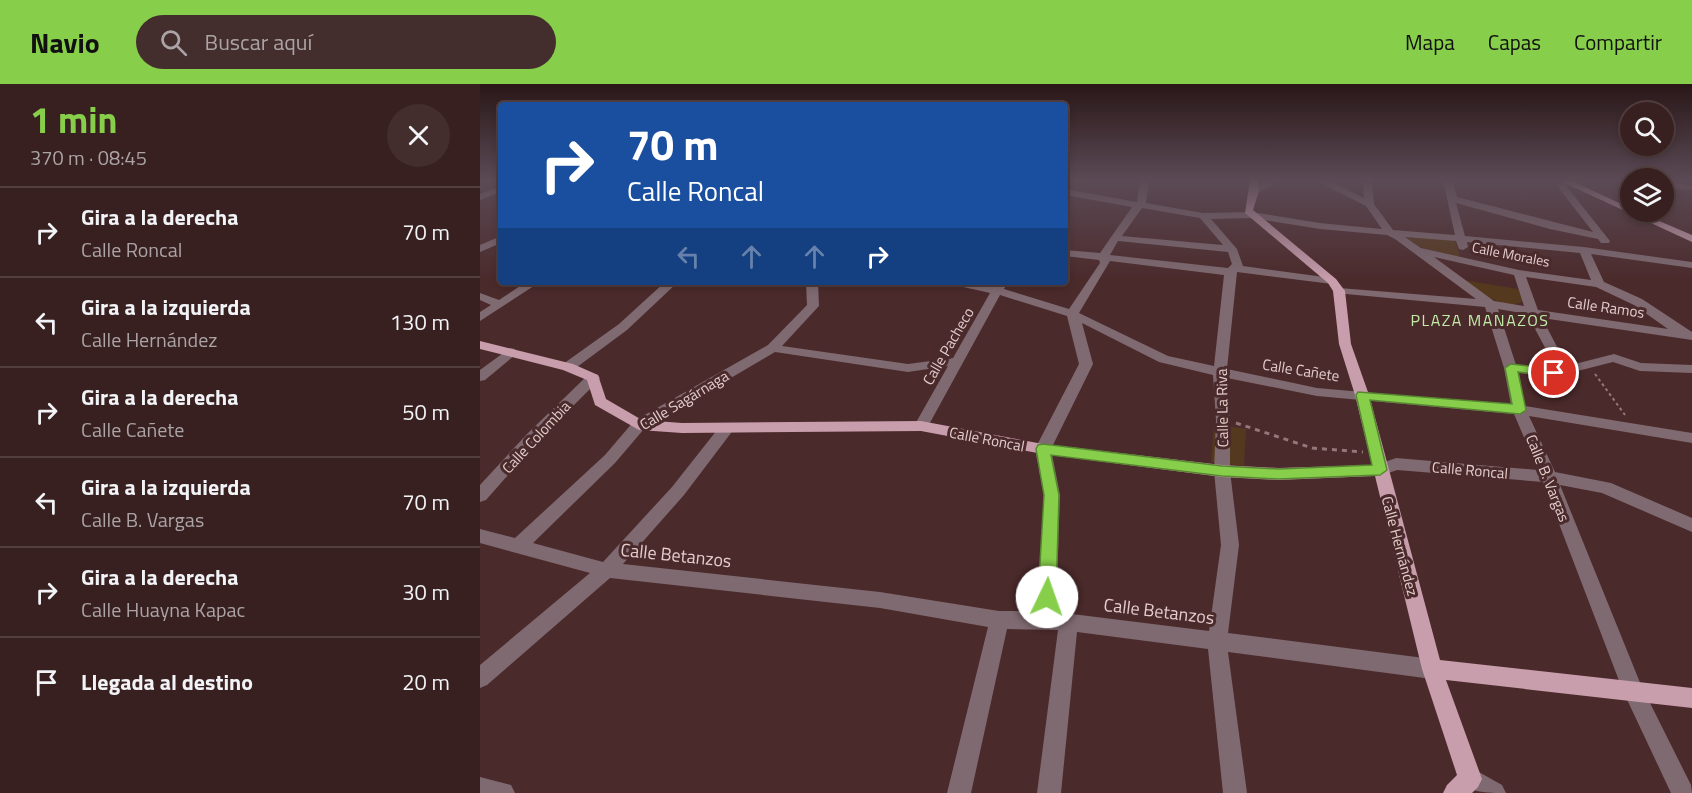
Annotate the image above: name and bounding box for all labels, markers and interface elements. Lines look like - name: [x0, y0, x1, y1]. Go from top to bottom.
- search box: [136, 15, 556, 69]
- text: Navio: [30, 21, 100, 64]
- text: Buscar aquí: [205, 25, 312, 59]
- icon: search: [157, 26, 190, 59]
- text: Mapa: [1405, 26, 1455, 58]
- text: Capas: [1488, 26, 1541, 58]
- text: Compartir: [1574, 26, 1662, 58]
- text: 1 min: [30, 92, 117, 147]
- map controls: [1620, 102, 1674, 222]
- button: search: [1620, 102, 1674, 156]
- button: close: [387, 104, 450, 167]
- text: 70 m: [627, 112, 719, 176]
- icon: right: [528, 126, 606, 204]
- text: 370 m · 08:45: [30, 142, 147, 173]
- button: layers: [1620, 168, 1674, 222]
- text: Calle Roncal: [627, 170, 764, 211]
- text: Gira a la derecha: [81, 200, 238, 234]
- text: 70 m: [402, 215, 450, 249]
- icon: right: [30, 216, 63, 249]
- text: Calle Roncal: [81, 234, 182, 265]
- street label: Calle Morales: [1470, 236, 1552, 272]
- icon: left: [672, 240, 705, 273]
- icon: ahead: [735, 240, 768, 273]
- icon: ahead: [798, 240, 831, 273]
- icon: right: [861, 240, 894, 273]
- text: Gira a la izquierda: [81, 290, 251, 324]
- street label: Calle Ramos: [1566, 290, 1646, 324]
- street label: Calle Pacheco: [916, 303, 980, 389]
- text: 130 m: [390, 305, 450, 339]
- icon: left: [30, 306, 63, 339]
- district label: PLAZA MANAZOS: [1411, 308, 1549, 332]
- text: Calle Hernández: [81, 324, 217, 355]
- pin: [1528, 347, 1579, 398]
- street label: Calle Cañete: [1261, 353, 1341, 387]
- icon: arrive: [1537, 356, 1570, 389]
- street label: Calle Sagárnaga: [635, 364, 733, 436]
- street label: Calle La Riva: [1210, 368, 1234, 448]
- text: Gira a la derecha: [81, 380, 238, 414]
- text: 50 m: [402, 395, 450, 429]
- street label: Calle Colombia: [496, 395, 576, 478]
- icon: right: [30, 396, 63, 429]
- text: Calle Cañete: [81, 414, 184, 445]
- street label: Calle Roncal: [947, 420, 1027, 458]
- street label: Calle B. Vargas: [1520, 431, 1576, 525]
- street label: Calle Roncal: [1431, 455, 1509, 485]
- text: Gira a la izquierda: [81, 470, 251, 504]
- text: 70 m: [402, 485, 450, 519]
- icon: left: [30, 486, 63, 519]
- street label: Calle Hernández: [1376, 494, 1424, 599]
- text: Calle B. Vargas: [81, 504, 204, 535]
- street label: Calle Betanzos: [619, 536, 733, 574]
- text: Gira a la derecha: [81, 560, 238, 594]
- position arrow: [1015, 565, 1079, 629]
- text: 30 m: [402, 575, 450, 609]
- icon: right: [30, 576, 63, 609]
- street label: Calle Betanzos: [1102, 591, 1216, 631]
- text: Calle Huayna Kapac: [81, 594, 245, 625]
- text: Llegada al destino: [81, 665, 253, 699]
- text: 20 m: [402, 665, 450, 699]
- icon: arrive: [30, 666, 63, 699]

